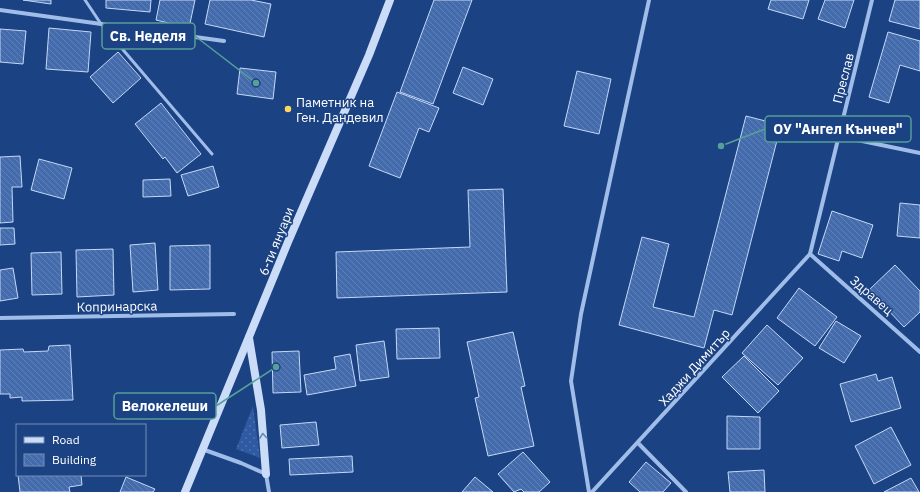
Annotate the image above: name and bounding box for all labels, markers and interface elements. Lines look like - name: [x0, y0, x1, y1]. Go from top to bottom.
- callout: Св. Неделя: [102, 23, 195, 49]
- text: Св. Неделя: [110, 27, 186, 45]
- street label: Преслав: [829, 51, 858, 105]
- place label: Паметник на Ген. Дандевил: [296, 94, 384, 126]
- marker: Паметник на Ген. Дандевил: [283, 104, 293, 114]
- callout: ОУ "Ангел Кънчев": [765, 116, 911, 142]
- text: ОУ "Ангел Кънчев": [773, 120, 903, 138]
- street label: 6-ти януари: [255, 204, 298, 278]
- street label: Здравец: [846, 272, 897, 319]
- street label: Копринарска: [76, 297, 158, 316]
- street label: Хаджи Димитър: [655, 325, 734, 410]
- callout: Велокелеши: [114, 393, 216, 419]
- text: Велокелеши: [122, 397, 208, 415]
- legend: [16, 424, 146, 476]
- text: Road: [52, 432, 80, 447]
- one-way arrow: [258, 433, 267, 439]
- text: Building: [52, 452, 97, 467]

